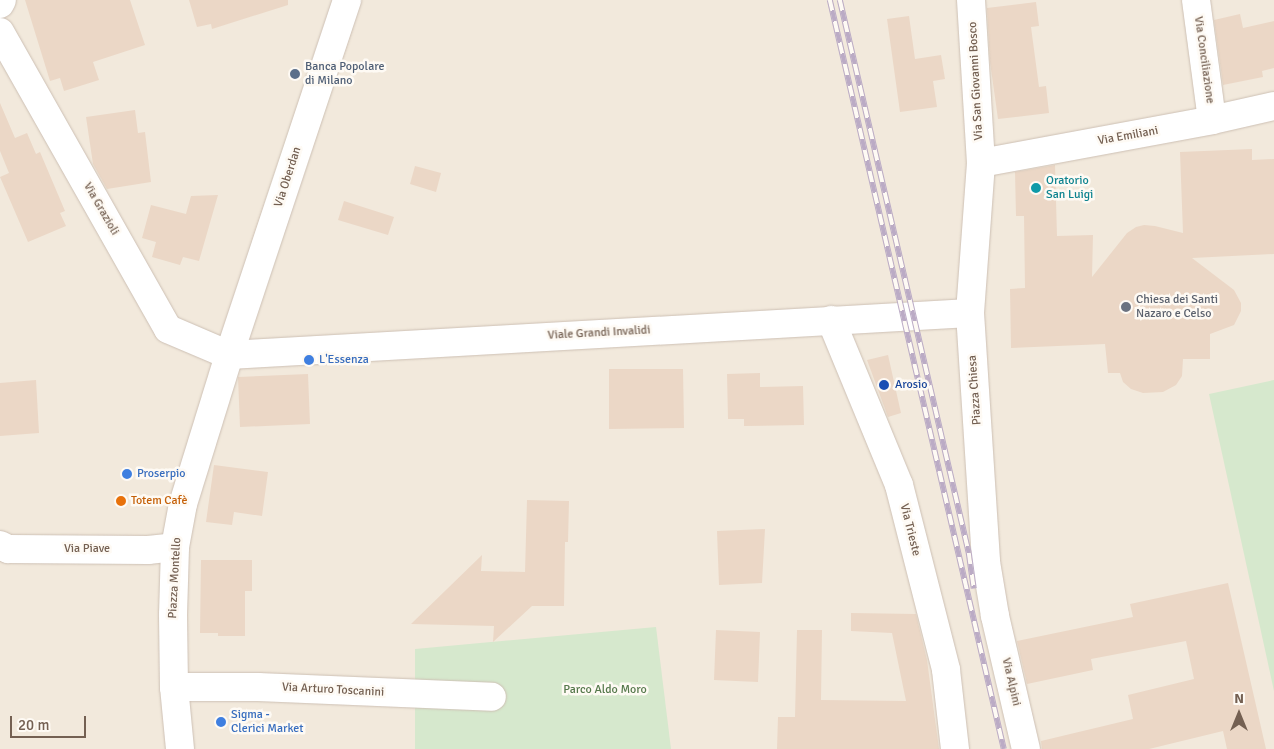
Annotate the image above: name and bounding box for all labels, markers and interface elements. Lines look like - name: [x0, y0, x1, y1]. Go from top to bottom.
- street label: Via Conciliazione: [1191, 15, 1217, 105]
- street label: Via San Giovanni Bosco: [966, 21, 986, 141]
- place label: Banca Popolare di Milano: [305, 60, 384, 88]
- marker: Banca Popolare di Milano: [289, 68, 301, 80]
- street label: Via Emiliani: [1097, 124, 1159, 148]
- street label: Via Oberdan: [272, 145, 304, 209]
- place label: Oratorio San Luigi: [1046, 174, 1093, 202]
- street label: Via Grazioli: [80, 180, 122, 238]
- marker: Oratorio San Luigi: [1030, 182, 1042, 194]
- place label: Chiesa dei Santi Nazaro e Celso: [1136, 293, 1218, 321]
- marker: Chiesa dei Santi Nazaro e Celso: [1120, 301, 1132, 313]
- street label: Viale Grandi Invalidi: [547, 323, 651, 343]
- place label: L'Essenza: [319, 353, 369, 367]
- marker: L'Essenza: [303, 354, 315, 366]
- street label: Piazza Chiesa: [965, 355, 985, 425]
- marker: Arosio: [877, 378, 891, 392]
- place label: Arosio: [895, 378, 928, 392]
- place label: Proserpio: [137, 467, 186, 481]
- marker: Proserpio: [121, 468, 133, 480]
- place label: Totem Cafè: [131, 494, 187, 508]
- marker: Totem Cafè: [115, 495, 127, 507]
- street label: Via Trieste: [897, 502, 923, 558]
- street label: Piazza Montello: [166, 537, 184, 619]
- street label: Via Piave: [64, 542, 110, 556]
- street label: Via Alpini: [998, 656, 1024, 708]
- street label: Via Arturo Toscanini: [281, 680, 385, 700]
- park label: Parco Aldo Moro: [563, 683, 647, 697]
- north arrow: [1214, 689, 1264, 739]
- text: N: [1234, 690, 1244, 707]
- scale bar: [12, 706, 89, 738]
- place label: Sigma - Clerici Market: [231, 708, 303, 736]
- text: 20 m: [18, 716, 49, 734]
- marker: Sigma - Clerici Market: [215, 716, 227, 728]

